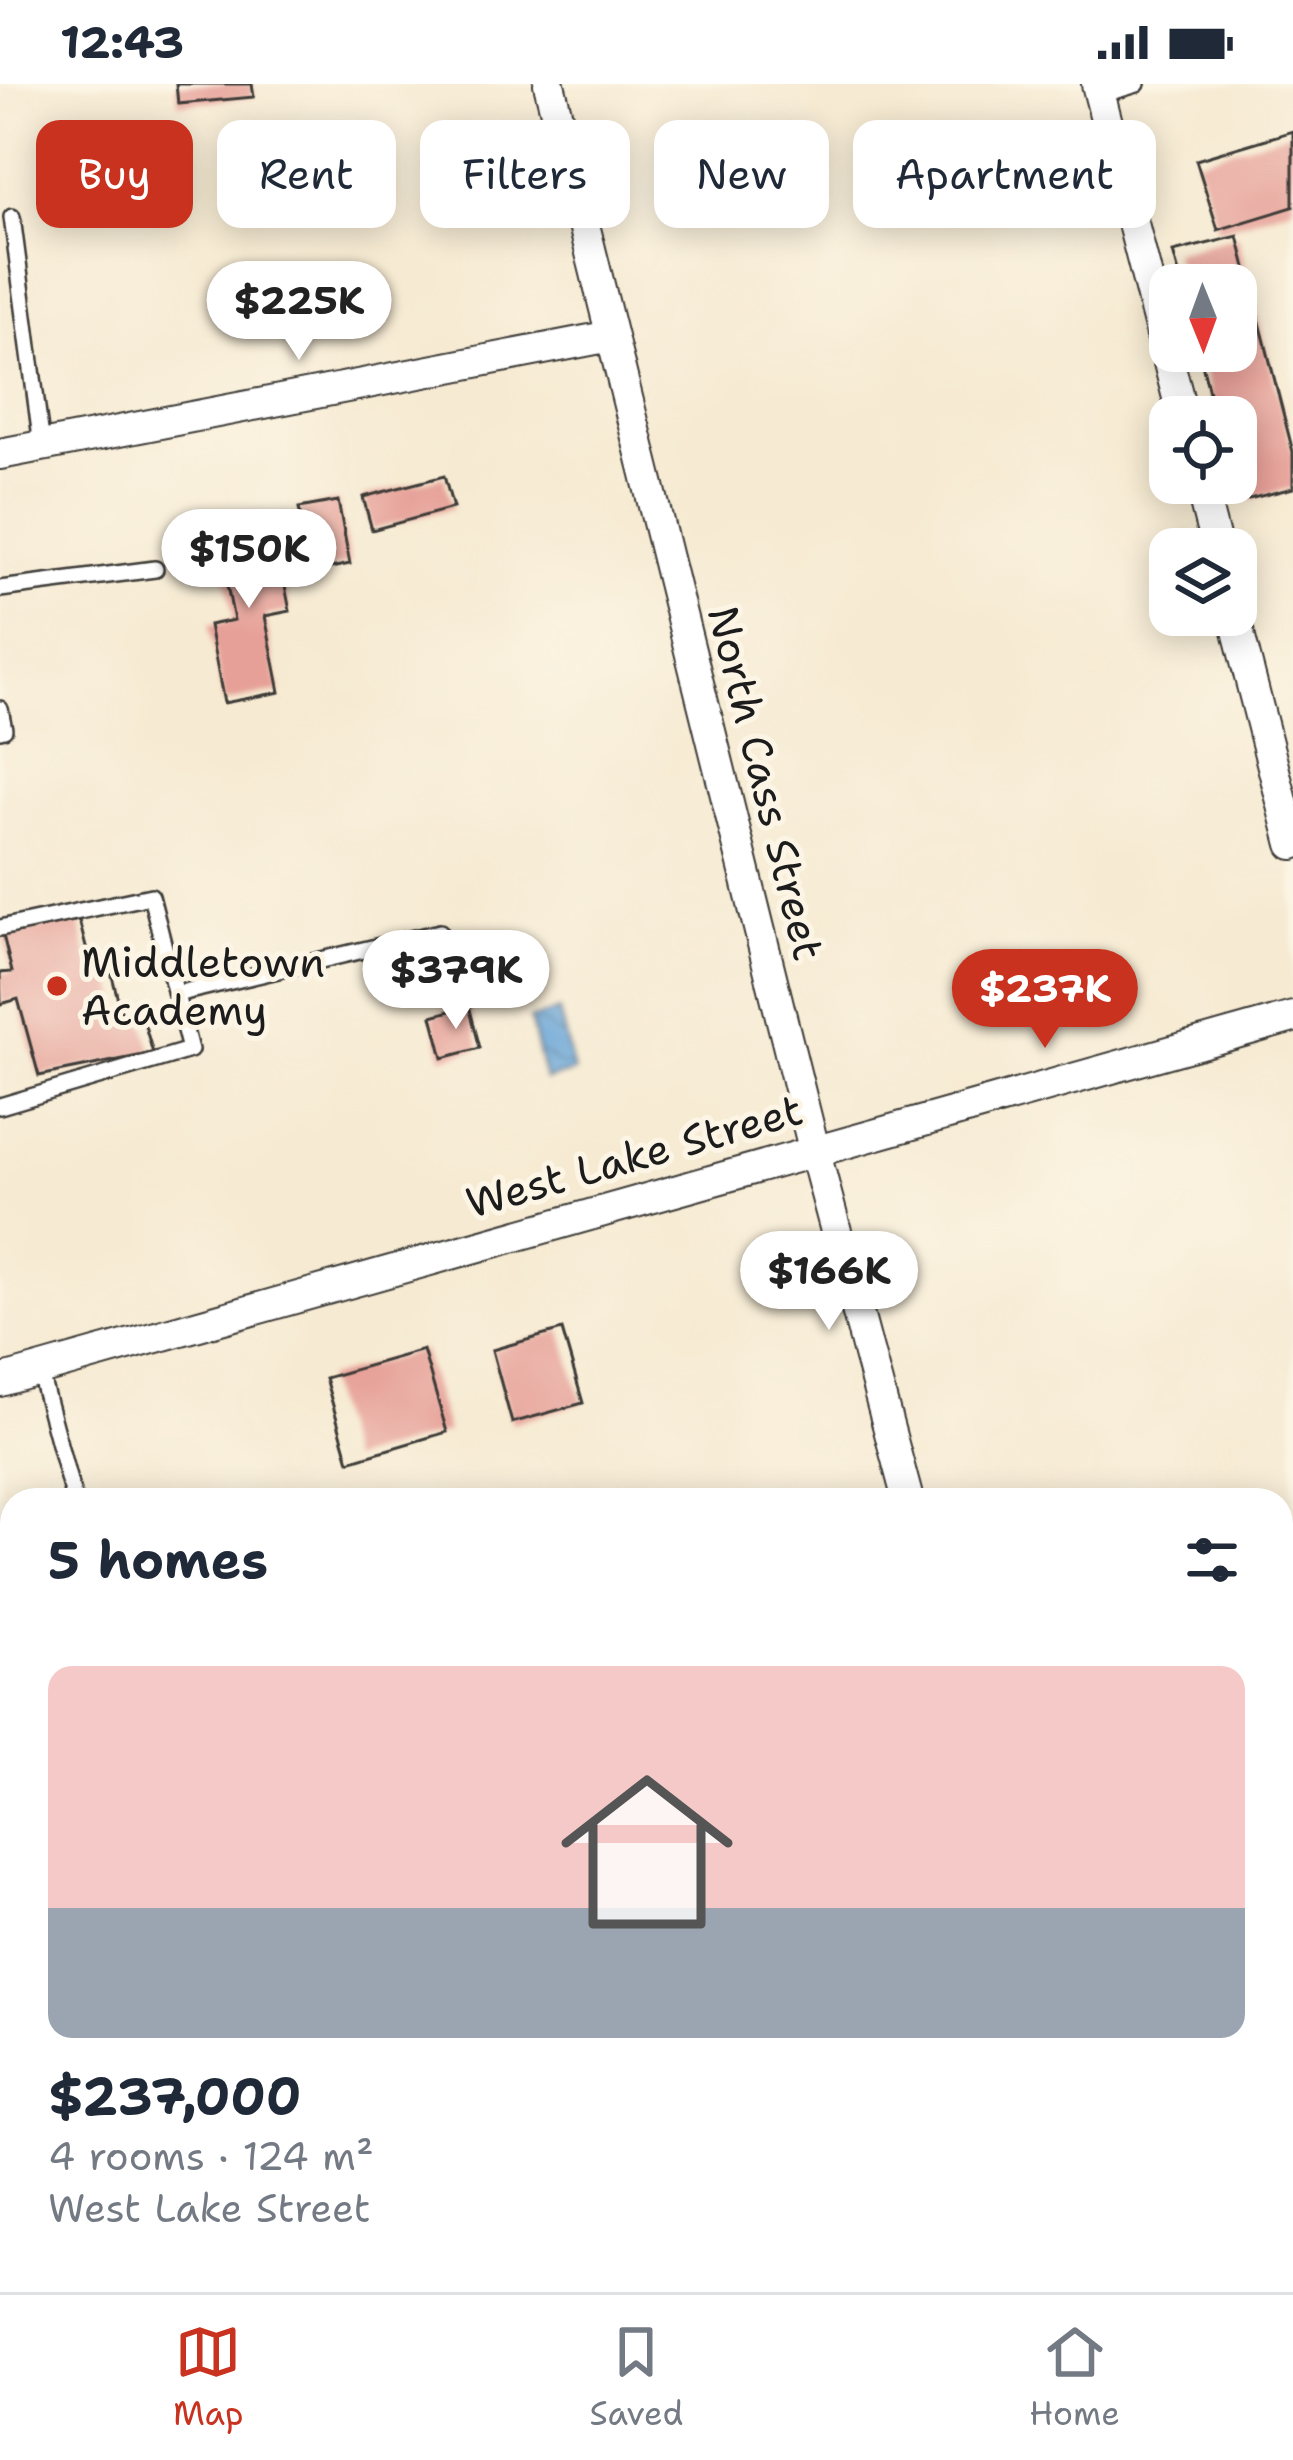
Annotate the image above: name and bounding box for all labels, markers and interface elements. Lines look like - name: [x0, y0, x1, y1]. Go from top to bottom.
- text: 12:43: [60, 12, 184, 72]
- chip: Buy: [36, 120, 193, 228]
- chip: Rent: [217, 120, 396, 228]
- chip: Filters: [420, 120, 630, 228]
- chip: New: [654, 120, 829, 228]
- chip: Apartment: [853, 120, 1156, 228]
- pin: $225K: [215, 261, 383, 363]
- north arrow: [1149, 264, 1257, 372]
- map controls: [1149, 264, 1257, 636]
- text: $225K: [234, 274, 364, 326]
- button: locate: [1149, 396, 1257, 504]
- pin: $150K: [165, 509, 333, 611]
- text: $150K: [188, 522, 310, 574]
- button: layers: [1149, 528, 1257, 636]
- street label: North Cass Street: [695, 600, 837, 966]
- pin: $379K: [372, 930, 540, 1032]
- place label: Middletown Academy: [81, 934, 325, 1038]
- text: $379K: [389, 943, 523, 995]
- pin: $237K: [961, 949, 1129, 1051]
- text: $237K: [979, 962, 1111, 1014]
- marker: Middletown Academy: [44, 973, 70, 999]
- street label: West Lake Street: [459, 1081, 809, 1231]
- pin: $166K: [745, 1231, 913, 1333]
- text: $166K: [767, 1244, 891, 1296]
- text: 5 homes: [48, 1526, 268, 1594]
- icon: filters: [1179, 1527, 1245, 1593]
- icon: home: [539, 1744, 755, 1960]
- text: $237,000: [48, 2062, 302, 2130]
- text: 4 rooms · 124 m²: [48, 2130, 374, 2182]
- text: West Lake Street: [48, 2182, 371, 2234]
- tab: Map: [173, 2319, 244, 2436]
- tab: Saved: [590, 2319, 683, 2436]
- tab: Home: [1029, 2319, 1120, 2436]

